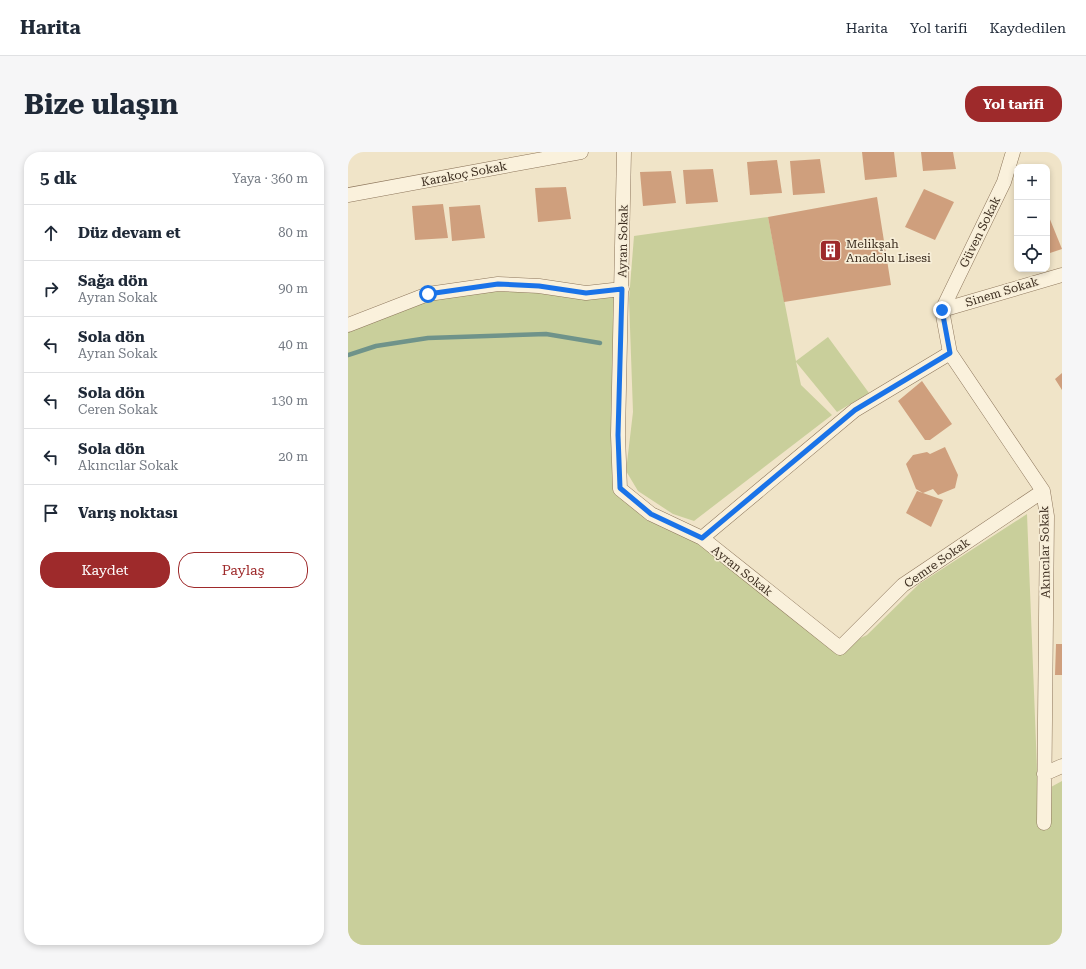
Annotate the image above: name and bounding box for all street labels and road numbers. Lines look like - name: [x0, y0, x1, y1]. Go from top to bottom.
- street label: Karakoç Sokak: [420, 159, 508, 189]
- street label: Güven Sokak: [957, 194, 1003, 270]
- street label: Ayran Sokak: [615, 204, 631, 278]
- street label: Sinem Sokak: [964, 274, 1041, 310]
- street label: Akıncılar Sokak: [1037, 505, 1053, 599]
- street label: Cemre Sokak: [901, 535, 973, 591]
- street label: Ayran Sokak: [709, 543, 776, 599]

